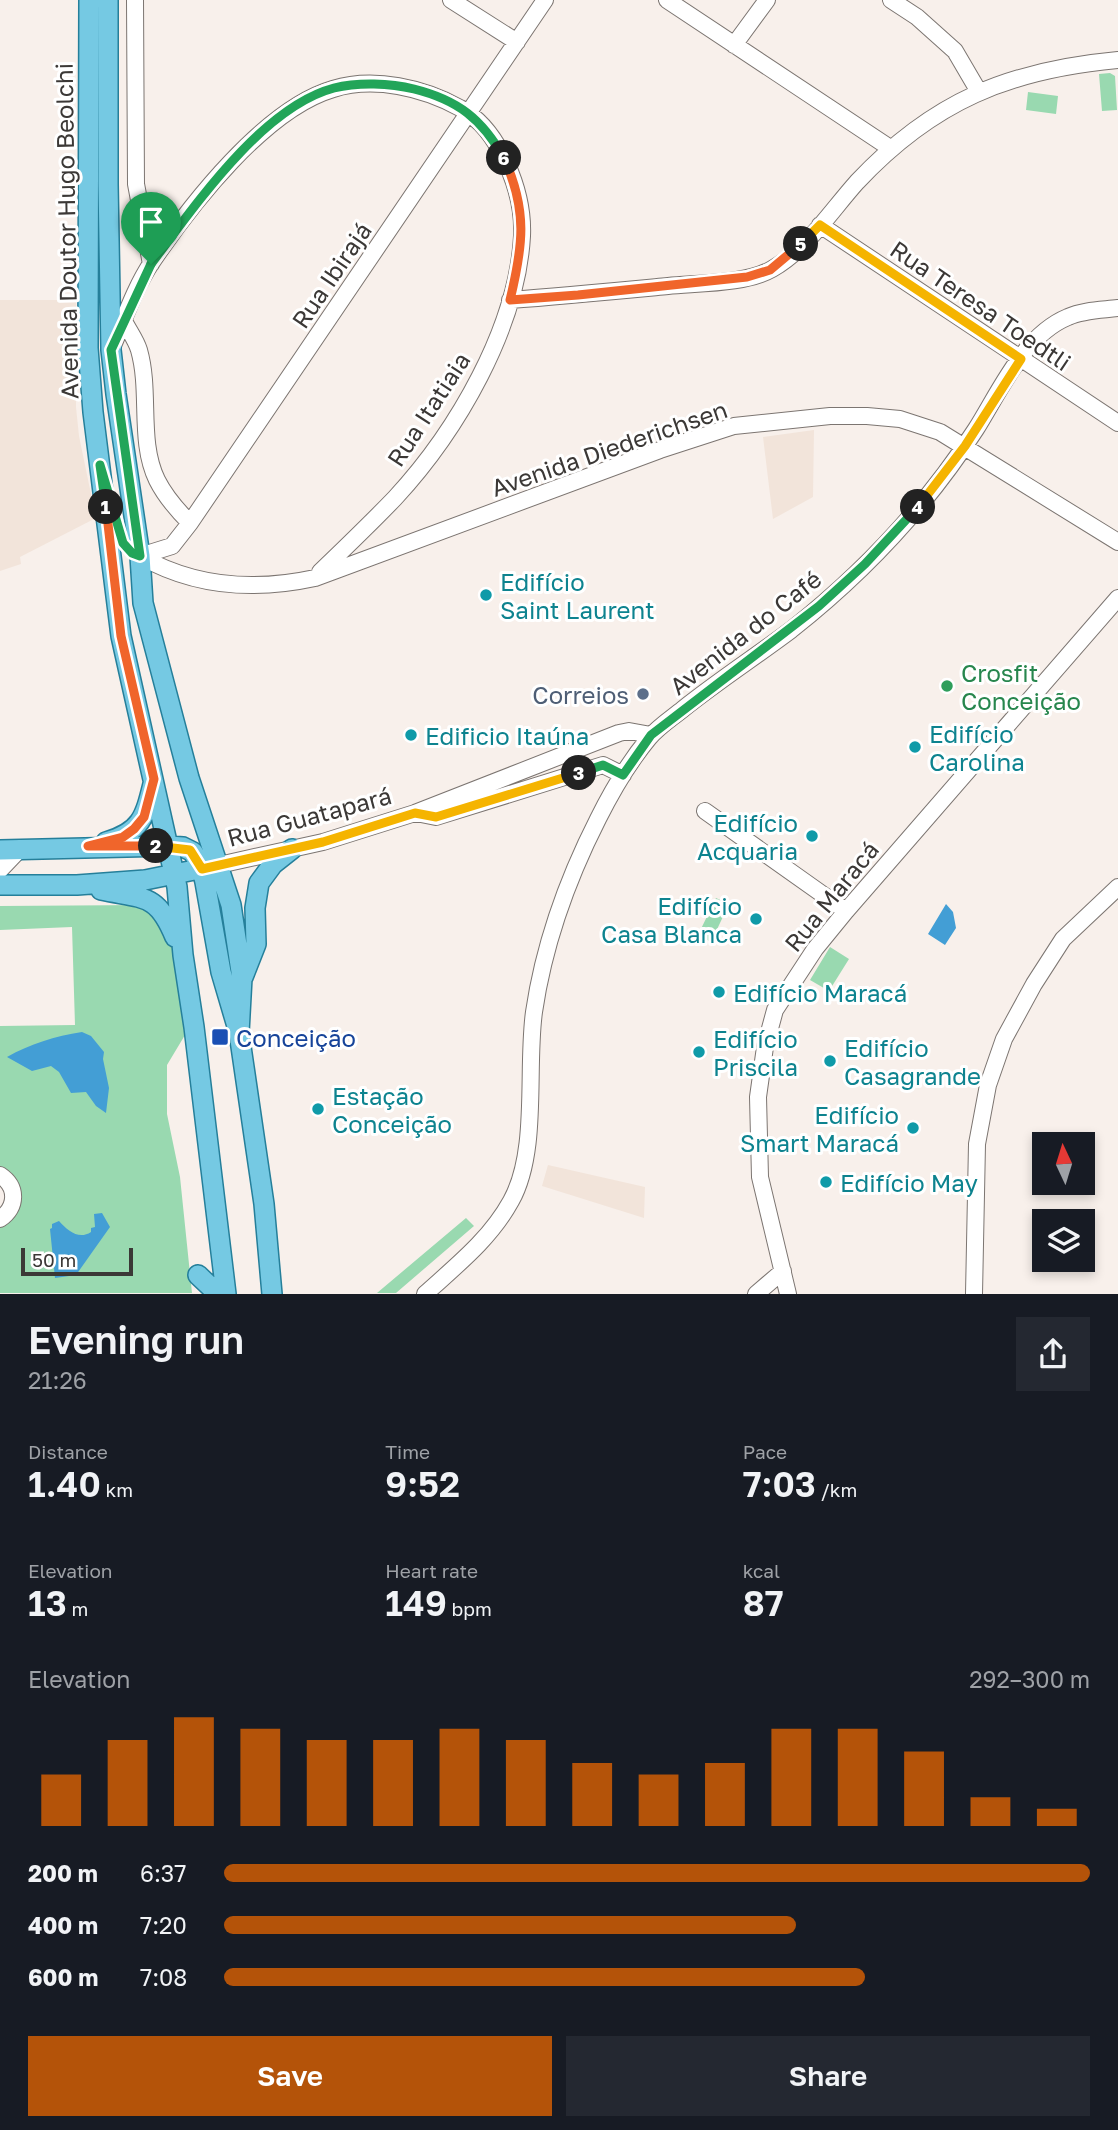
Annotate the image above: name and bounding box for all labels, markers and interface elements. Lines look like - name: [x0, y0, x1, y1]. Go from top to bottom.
- street label: Avenida Doutor Hugo Beolchi: [49, 63, 83, 399]
- pin: 6: [486, 140, 522, 176]
- text: 6: [497, 146, 510, 169]
- pin: [121, 192, 181, 264]
- icon: arrive: [132, 203, 170, 241]
- street label: Rua Ibirajá: [285, 217, 377, 333]
- pin: 5: [784, 226, 818, 262]
- text: 5: [795, 232, 806, 255]
- street label: Rua Teresa Toedtli: [885, 234, 1077, 376]
- street label: Rua Itatiaia: [380, 347, 476, 471]
- street label: Avenida Diederichsen: [487, 394, 731, 502]
- pin: 1: [88, 490, 124, 524]
- pin: 4: [900, 490, 936, 524]
- text: 1: [101, 495, 110, 518]
- text: 4: [912, 495, 923, 518]
- street label: Avenida do Café: [663, 564, 827, 700]
- place label: Edifício Saint Laurent: [500, 567, 655, 624]
- marker: Edifício Saint Laurent: [478, 587, 494, 603]
- place label: Crosfit Conceição: [961, 658, 1081, 715]
- marker: Crosfit Conceição: [939, 678, 955, 694]
- place label: Correios: [532, 680, 629, 709]
- marker: Correios: [635, 686, 651, 702]
- place label: Edifício Carolina: [929, 719, 1025, 776]
- place label: Edificio Itaúna: [425, 721, 589, 750]
- marker: Edificio Itaúna: [403, 727, 419, 743]
- marker: Edifício Carolina: [907, 739, 923, 755]
- pin: 3: [562, 756, 596, 790]
- text: 3: [573, 761, 584, 784]
- street label: Rua Guatapará: [224, 780, 394, 852]
- place label: Edifício Acquaria: [697, 808, 798, 865]
- pin: 2: [138, 828, 174, 864]
- marker: Edifício Acquaria: [804, 828, 820, 844]
- text: 2: [150, 834, 161, 857]
- street label: Rua Maracá: [778, 835, 884, 957]
- place label: Edifício Casa Blanca: [601, 891, 742, 948]
- marker: Edifício Casa Blanca: [748, 911, 764, 927]
- place label: Edifício Maracá: [733, 978, 907, 1007]
- marker: Edifício Maracá: [711, 984, 727, 1000]
- place label: Conceição: [236, 1023, 356, 1052]
- place label: Edifício Priscila: [713, 1024, 798, 1081]
- marker: Conceição: [210, 1027, 230, 1047]
- place label: Edifício Casagrande: [844, 1033, 981, 1090]
- marker: Edifício Priscila: [691, 1044, 707, 1060]
- marker: Edifício Casagrande: [822, 1053, 838, 1069]
- place label: Estação Conceição: [332, 1081, 452, 1138]
- place label: Edifício Smart Maracá: [740, 1100, 899, 1157]
- marker: Estação Conceição: [310, 1101, 326, 1117]
- marker: Edifício Smart Maracá: [905, 1120, 921, 1136]
- north arrow: [1032, 1132, 1096, 1195]
- map controls: [1032, 1132, 1095, 1272]
- place label: Edifício May: [840, 1168, 978, 1197]
- marker: Edifício May: [818, 1174, 834, 1190]
- button: layers: [1032, 1209, 1095, 1272]
- scale bar: [21, 1244, 133, 1276]
- text: 50 m: [32, 1248, 76, 1271]
- text: Evening run: [28, 1317, 244, 1362]
- button: share: [1016, 1317, 1090, 1391]
- text: 21:26: [28, 1366, 87, 1394]
- text: Distance: [28, 1440, 108, 1463]
- text: Time: [385, 1440, 430, 1463]
- text: Pace: [743, 1440, 787, 1463]
- text: 1.40: [28, 1463, 101, 1505]
- text: 9:52: [385, 1463, 460, 1505]
- text: 7:03: [743, 1463, 816, 1505]
- text: km: [101, 1478, 133, 1501]
- text: /km: [816, 1478, 857, 1501]
- text: Elevation: [28, 1559, 113, 1582]
- text: Heart rate: [385, 1559, 478, 1582]
- text: kcal: [743, 1559, 780, 1582]
- text: 13: [28, 1582, 67, 1624]
- text: 149: [385, 1582, 447, 1624]
- text: 87: [743, 1582, 784, 1624]
- text: m: [67, 1597, 88, 1620]
- text: bpm: [447, 1597, 492, 1620]
- text: Elevation: [28, 1665, 130, 1693]
- text: 292–300 m: [969, 1665, 1090, 1693]
- text: 200 m: [28, 1859, 98, 1887]
- text: 6:37: [140, 1859, 186, 1887]
- text: 400 m: [28, 1911, 98, 1939]
- text: 7:20: [140, 1911, 187, 1939]
- text: 600 m: [28, 1963, 98, 1991]
- text: 7:08: [140, 1963, 187, 1991]
- button: Save: [28, 2036, 552, 2116]
- button: Share: [566, 2036, 1090, 2116]

